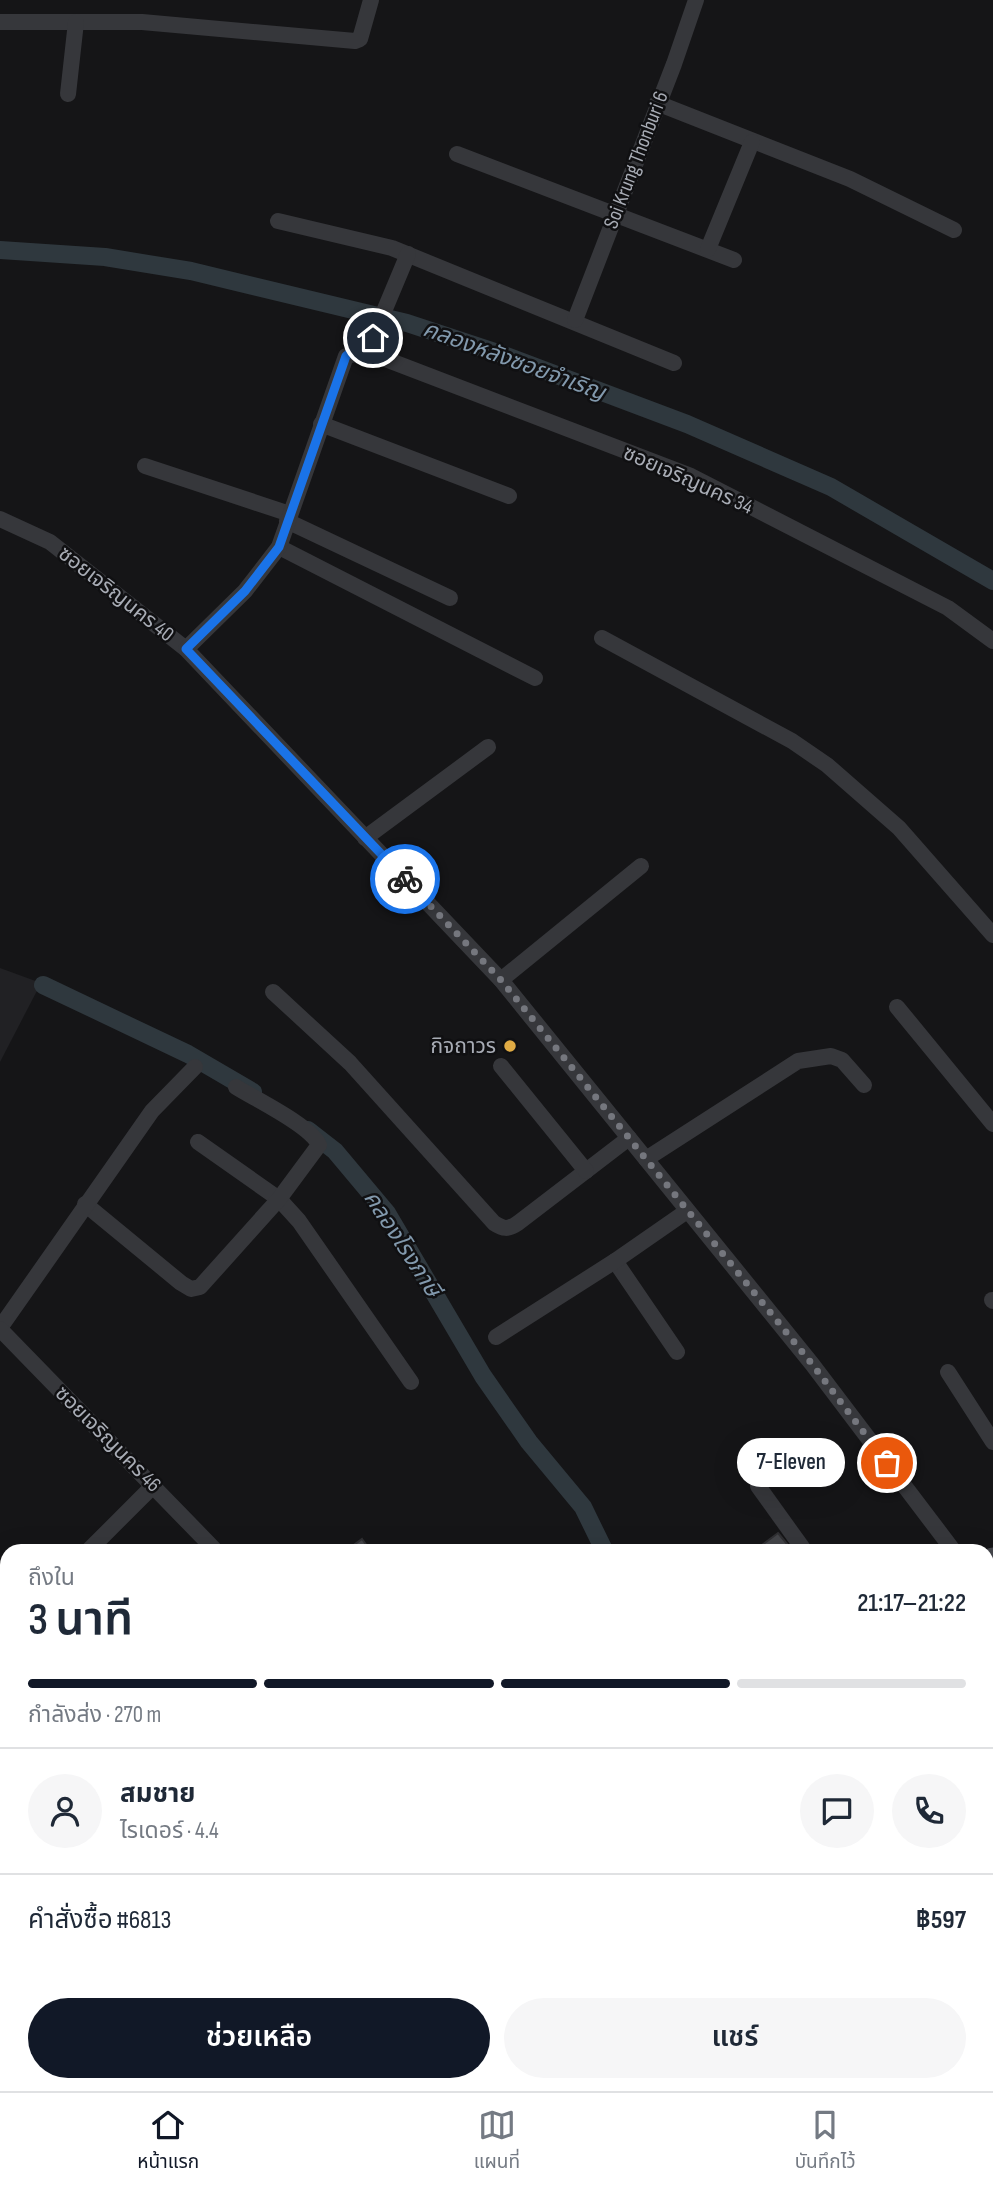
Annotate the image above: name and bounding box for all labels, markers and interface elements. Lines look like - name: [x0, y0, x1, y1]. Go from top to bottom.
- street label: Soi Krung Thonburi 6: [598, 88, 674, 232]
- pin: [343, 308, 403, 368]
- water label: คลองหลังซอยจำเริญ: [419, 315, 611, 408]
- icon: home: [354, 319, 392, 357]
- street label: ซอยเจริญนคร 34: [619, 440, 757, 520]
- street label: ซอยเจริญนคร 40: [53, 541, 179, 647]
- courier: [370, 844, 440, 914]
- icon: bike: [386, 860, 424, 898]
- place label: กิจถาวร: [430, 1034, 496, 1059]
- marker: กิจถาวร: [502, 1038, 518, 1054]
- water label: คลองโรงภาษี: [357, 1186, 448, 1305]
- street label: ซอยเจริญนคร 46: [50, 1381, 166, 1497]
- pin: [857, 1433, 917, 1493]
- callout: 7-Eleven: [736, 1438, 845, 1488]
- icon: bag: [868, 1444, 906, 1482]
- text: 7-Eleven: [756, 1448, 826, 1476]
- text: ถึงใน: [28, 1564, 75, 1592]
- text: 21:17–21:22: [857, 1588, 966, 1619]
- text: 3 นาที: [28, 1593, 133, 1648]
- text: กำลังส่ง · 270 m: [28, 1701, 161, 1729]
- button: person: [28, 1774, 102, 1848]
- button: chat: [800, 1774, 874, 1848]
- button: phone: [892, 1774, 966, 1848]
- text: สมชาย: [120, 1779, 196, 1810]
- text: ไรเดอร์ · 4.4: [120, 1817, 219, 1845]
- text: คำสั่งซื้อ #6813: [28, 1905, 171, 1936]
- text: ฿597: [916, 1905, 966, 1936]
- button: ช่วยเหลือ: [28, 1998, 490, 2078]
- button: แชร์: [504, 1998, 966, 2078]
- tab: หน้าแรก: [137, 2106, 199, 2177]
- tab: แผนที่: [474, 2106, 520, 2177]
- tab: บันทึกไว้: [795, 2106, 856, 2177]

